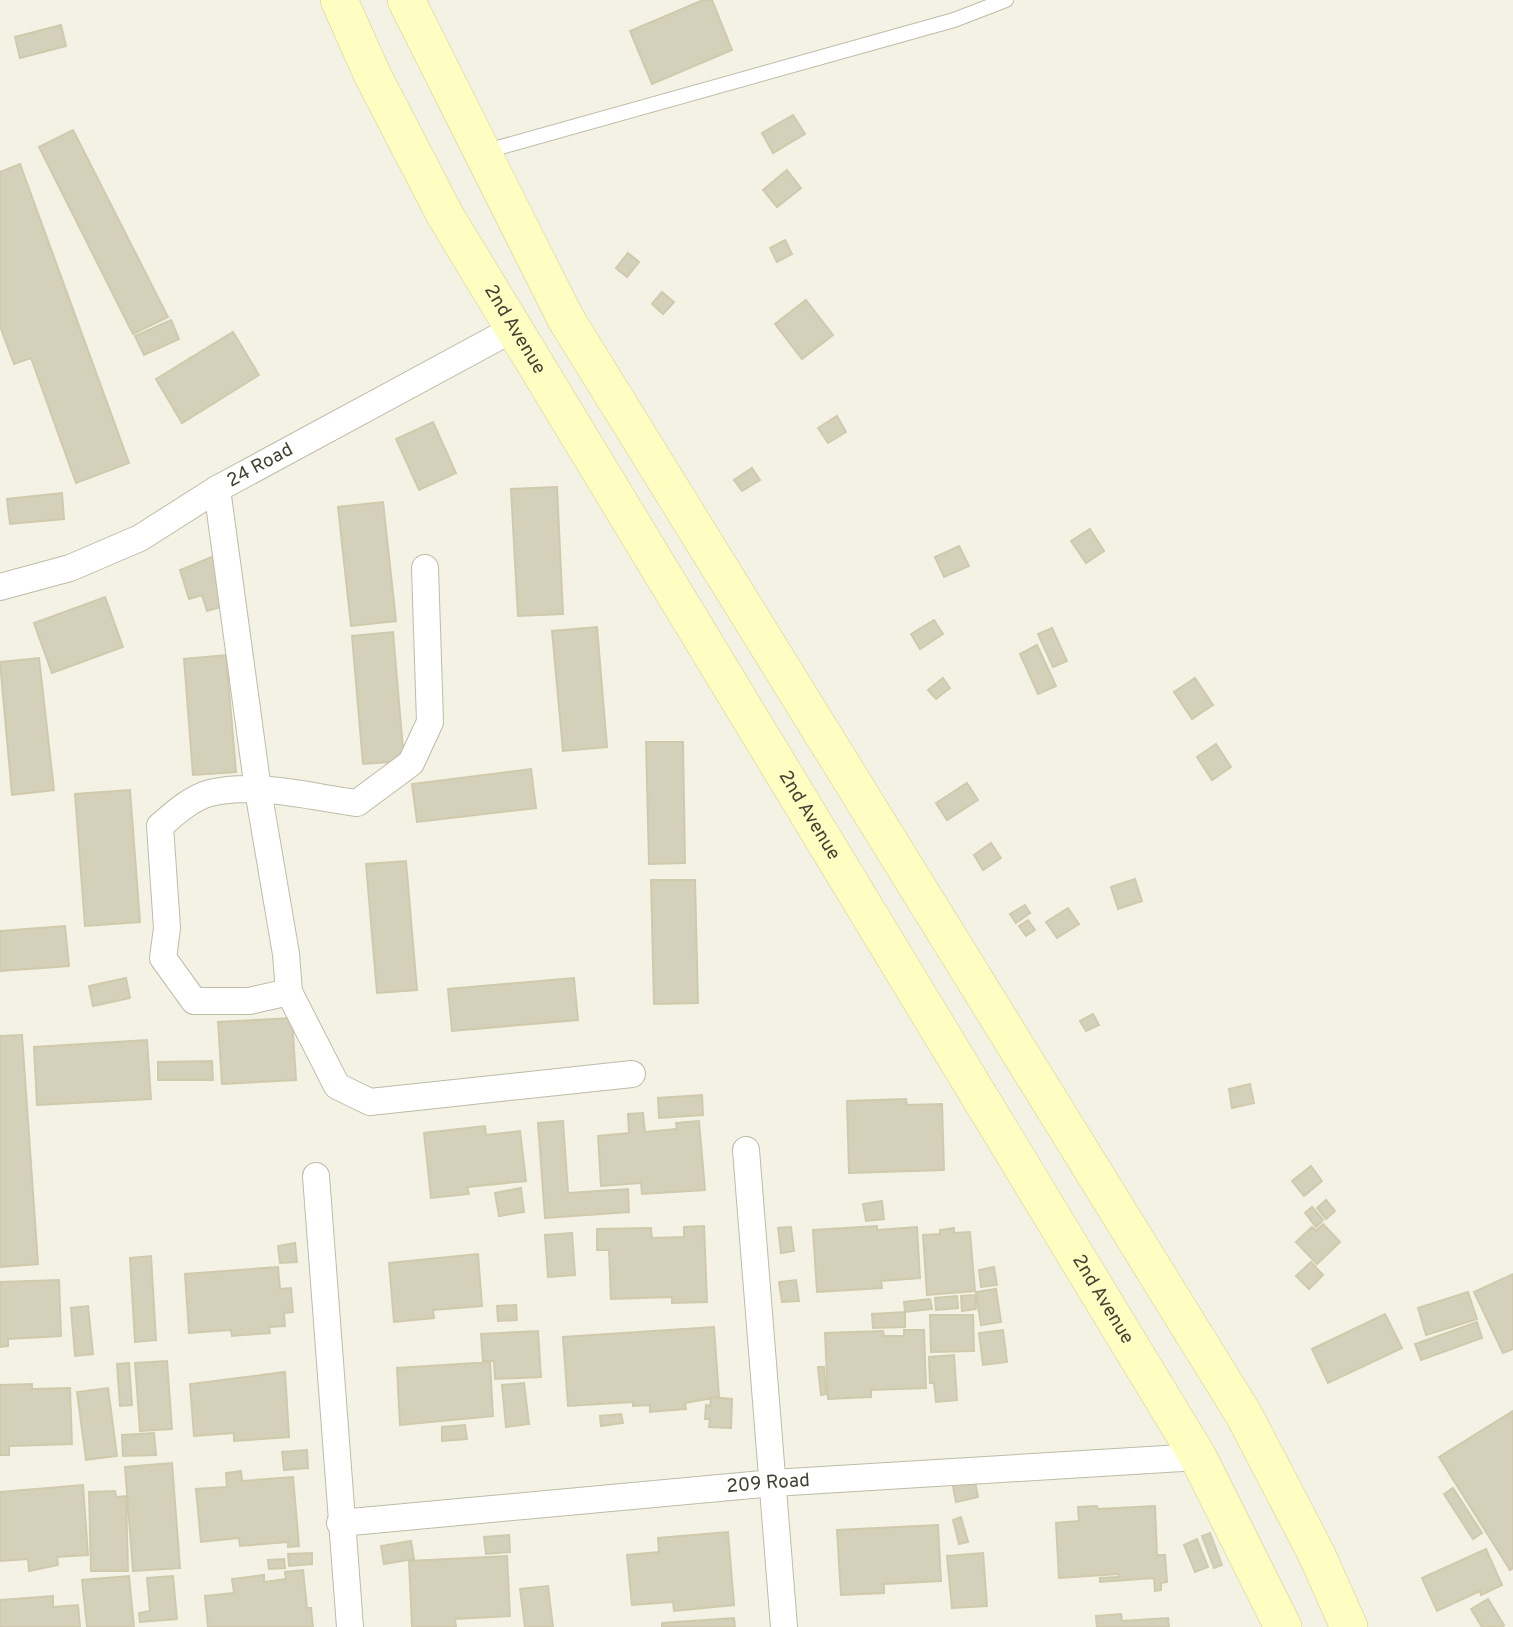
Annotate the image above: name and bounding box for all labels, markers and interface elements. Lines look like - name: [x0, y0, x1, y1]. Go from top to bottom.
- street label: 2nd Avenue: [478, 281, 551, 379]
- street label: 24 Road: [223, 438, 297, 493]
- street label: 2nd Avenue: [773, 766, 845, 865]
- street label: 2nd Avenue: [1066, 1250, 1139, 1349]
- street label: 209 Road: [725, 1469, 811, 1499]

